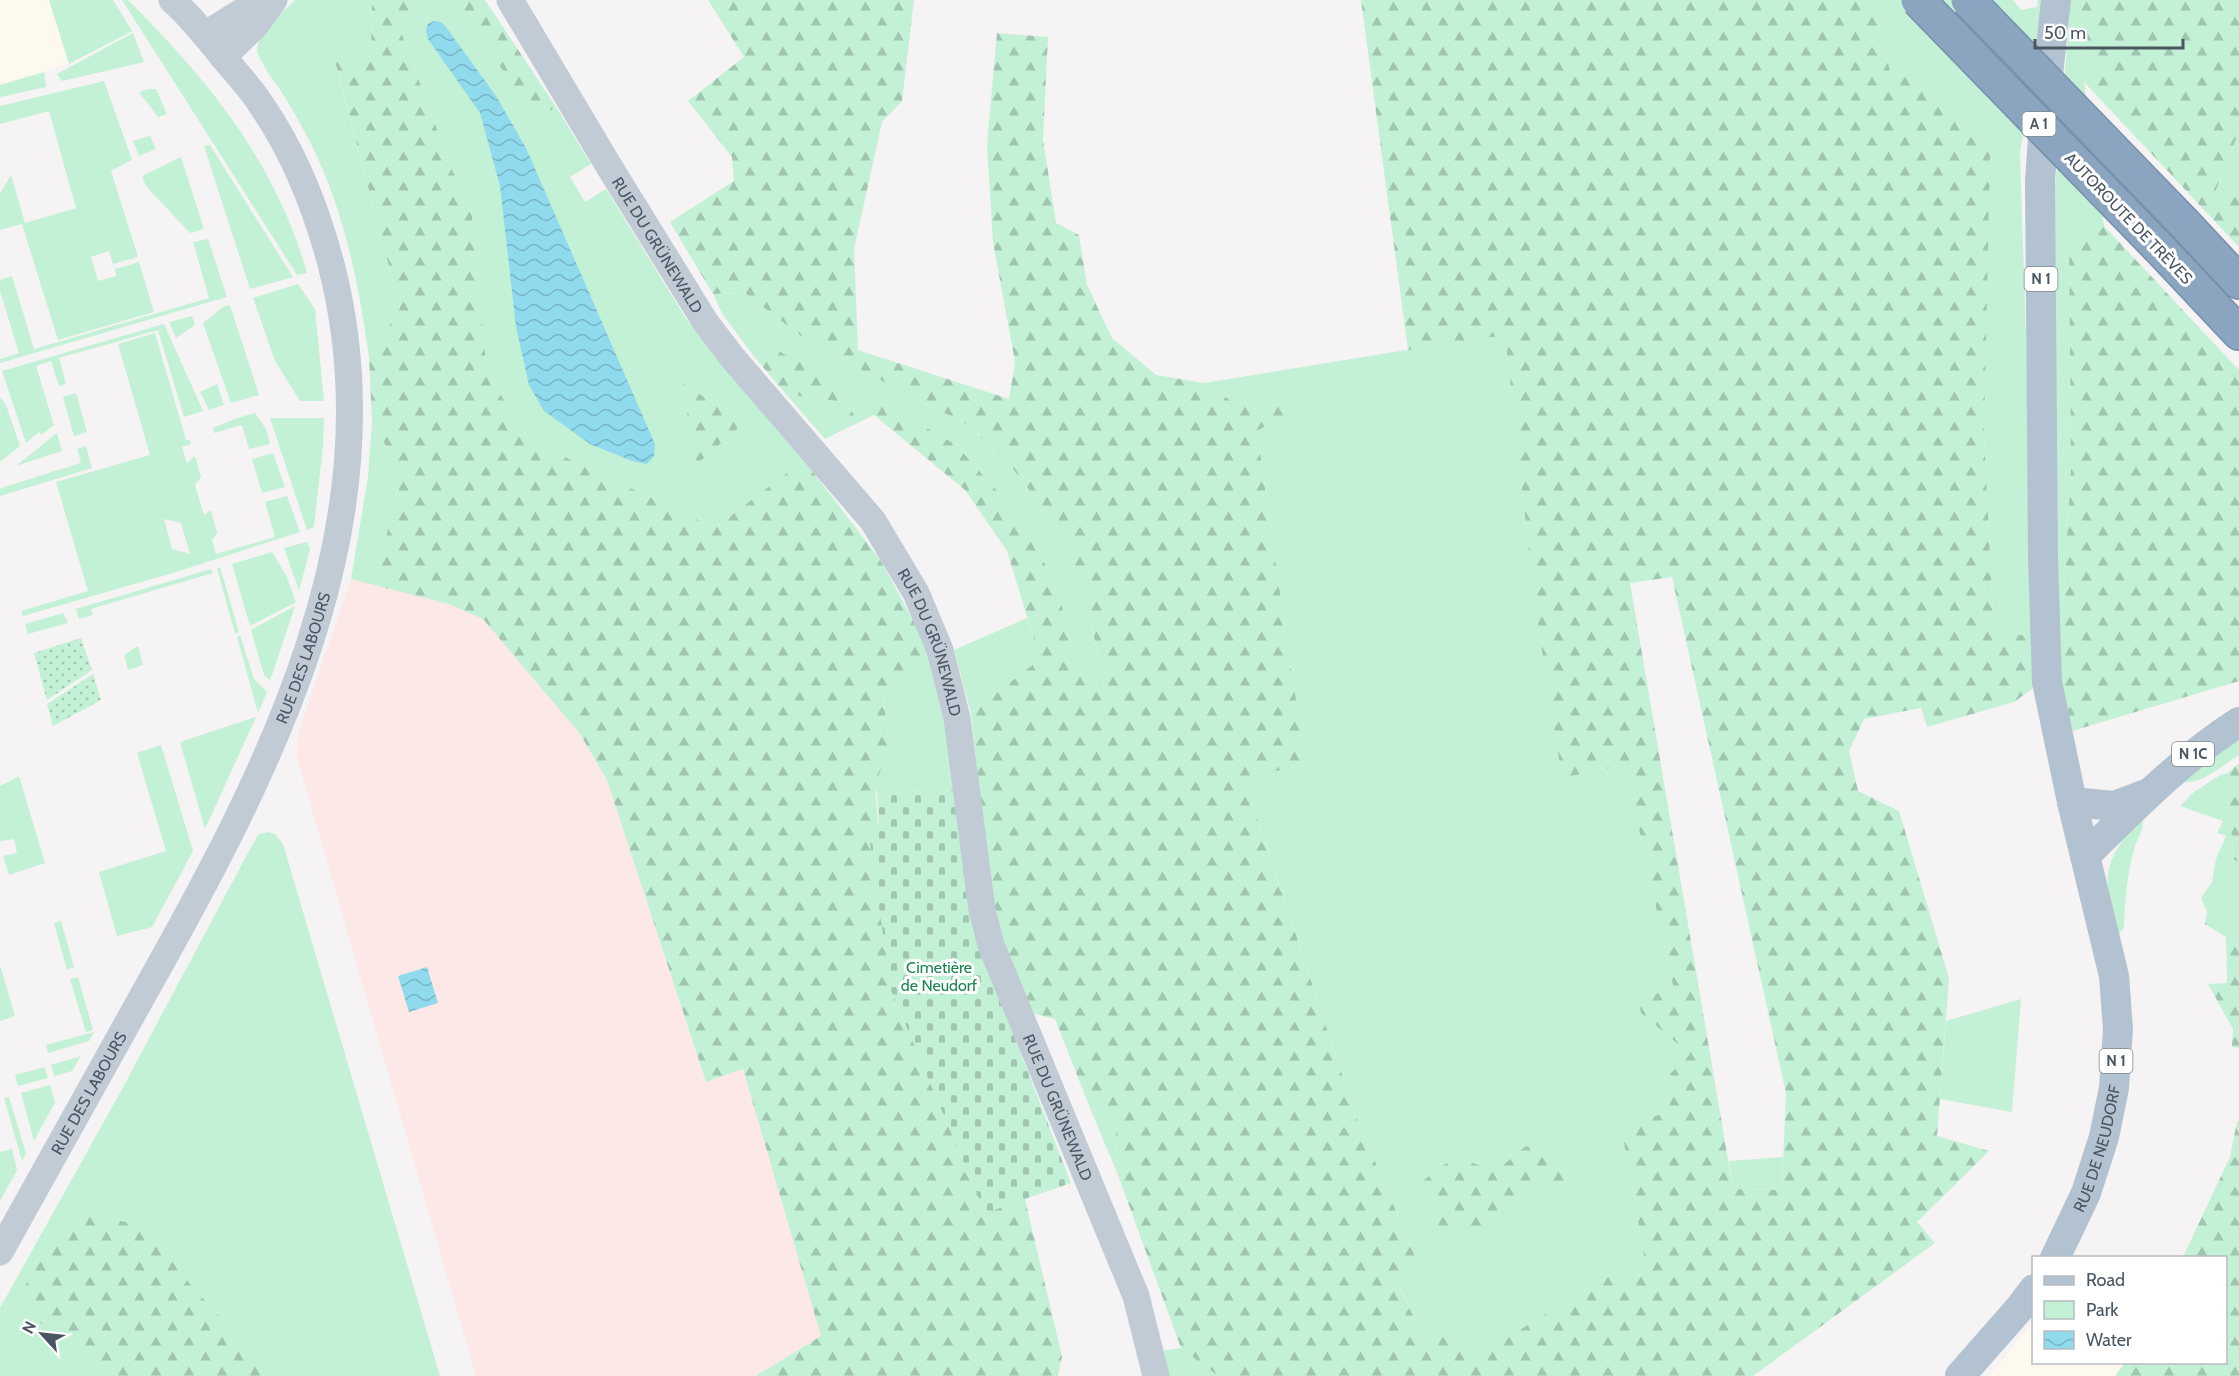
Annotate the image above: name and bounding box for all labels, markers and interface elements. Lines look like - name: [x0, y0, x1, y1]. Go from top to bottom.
- scale bar: [2035, 12, 2184, 50]
- text: 50 m: [2044, 22, 2086, 44]
- road number: A 1: [2022, 112, 2056, 136]
- street label: AUTOROUTE DE TRÈVES: [2061, 149, 2196, 288]
- street label: RUE DU GRÜNEWALD: [608, 174, 707, 317]
- road number: N 1: [2024, 267, 2058, 291]
- street label: RUE DU GRÜNEWALD: [893, 565, 965, 718]
- street label: RUE DES LABOURS: [272, 590, 334, 727]
- road number: N 1C: [2172, 742, 2214, 766]
- park label: Cimetière de Neudorf: [901, 958, 978, 995]
- street label: RUE DES LABOURS: [47, 1029, 131, 1158]
- street label: RUE DU GRÜNEWALD: [1019, 1031, 1096, 1184]
- road number: N 1: [2100, 1049, 2132, 1073]
- street label: RUE DE NEUDORF: [2069, 1083, 2125, 1215]
- legend: [2032, 1256, 2227, 1364]
- text: Road: [2086, 1269, 2125, 1291]
- text: Park: [2086, 1299, 2119, 1321]
- north arrow: [12, 1304, 72, 1364]
- text: N: [18, 1318, 40, 1337]
- text: Water: [2086, 1329, 2132, 1351]

